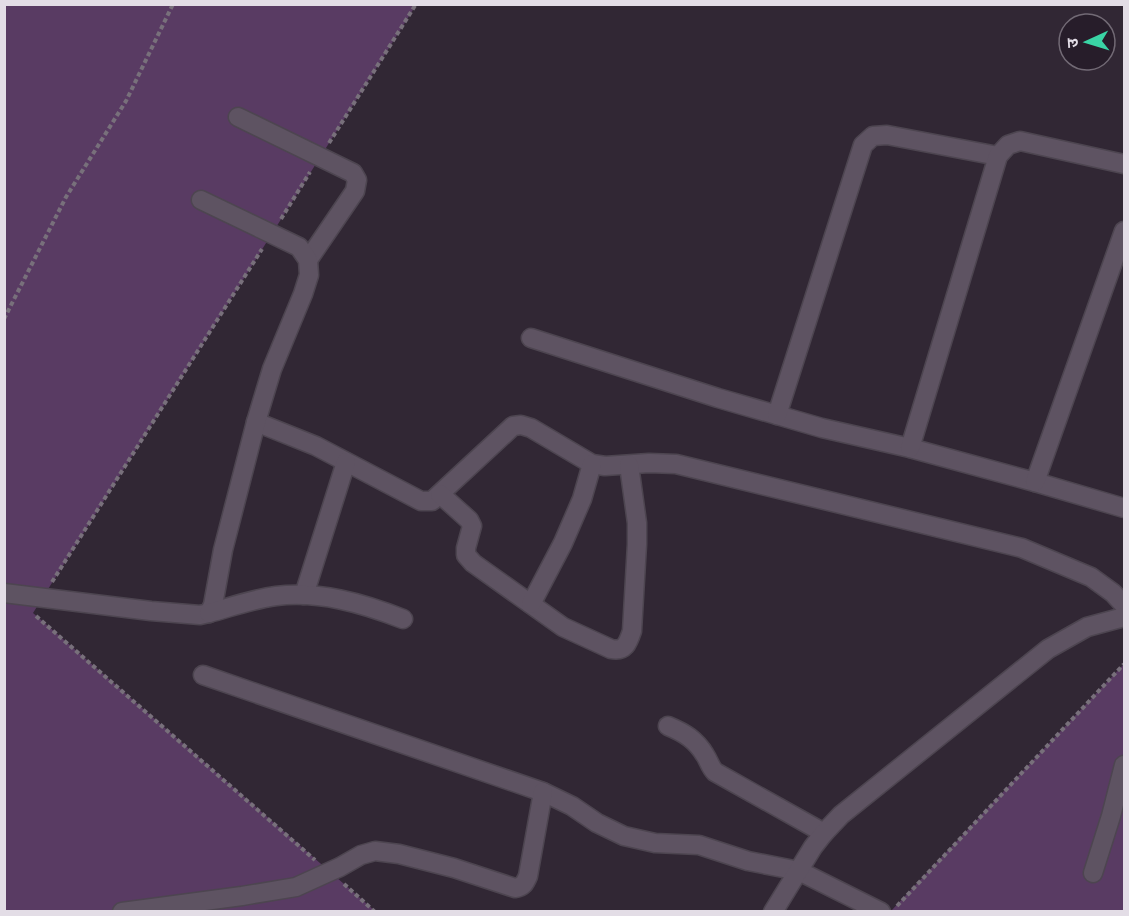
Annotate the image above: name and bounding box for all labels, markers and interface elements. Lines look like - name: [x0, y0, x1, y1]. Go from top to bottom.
- north arrow: [1057, 12, 1117, 72]
- text: उ: [1062, 37, 1082, 48]

